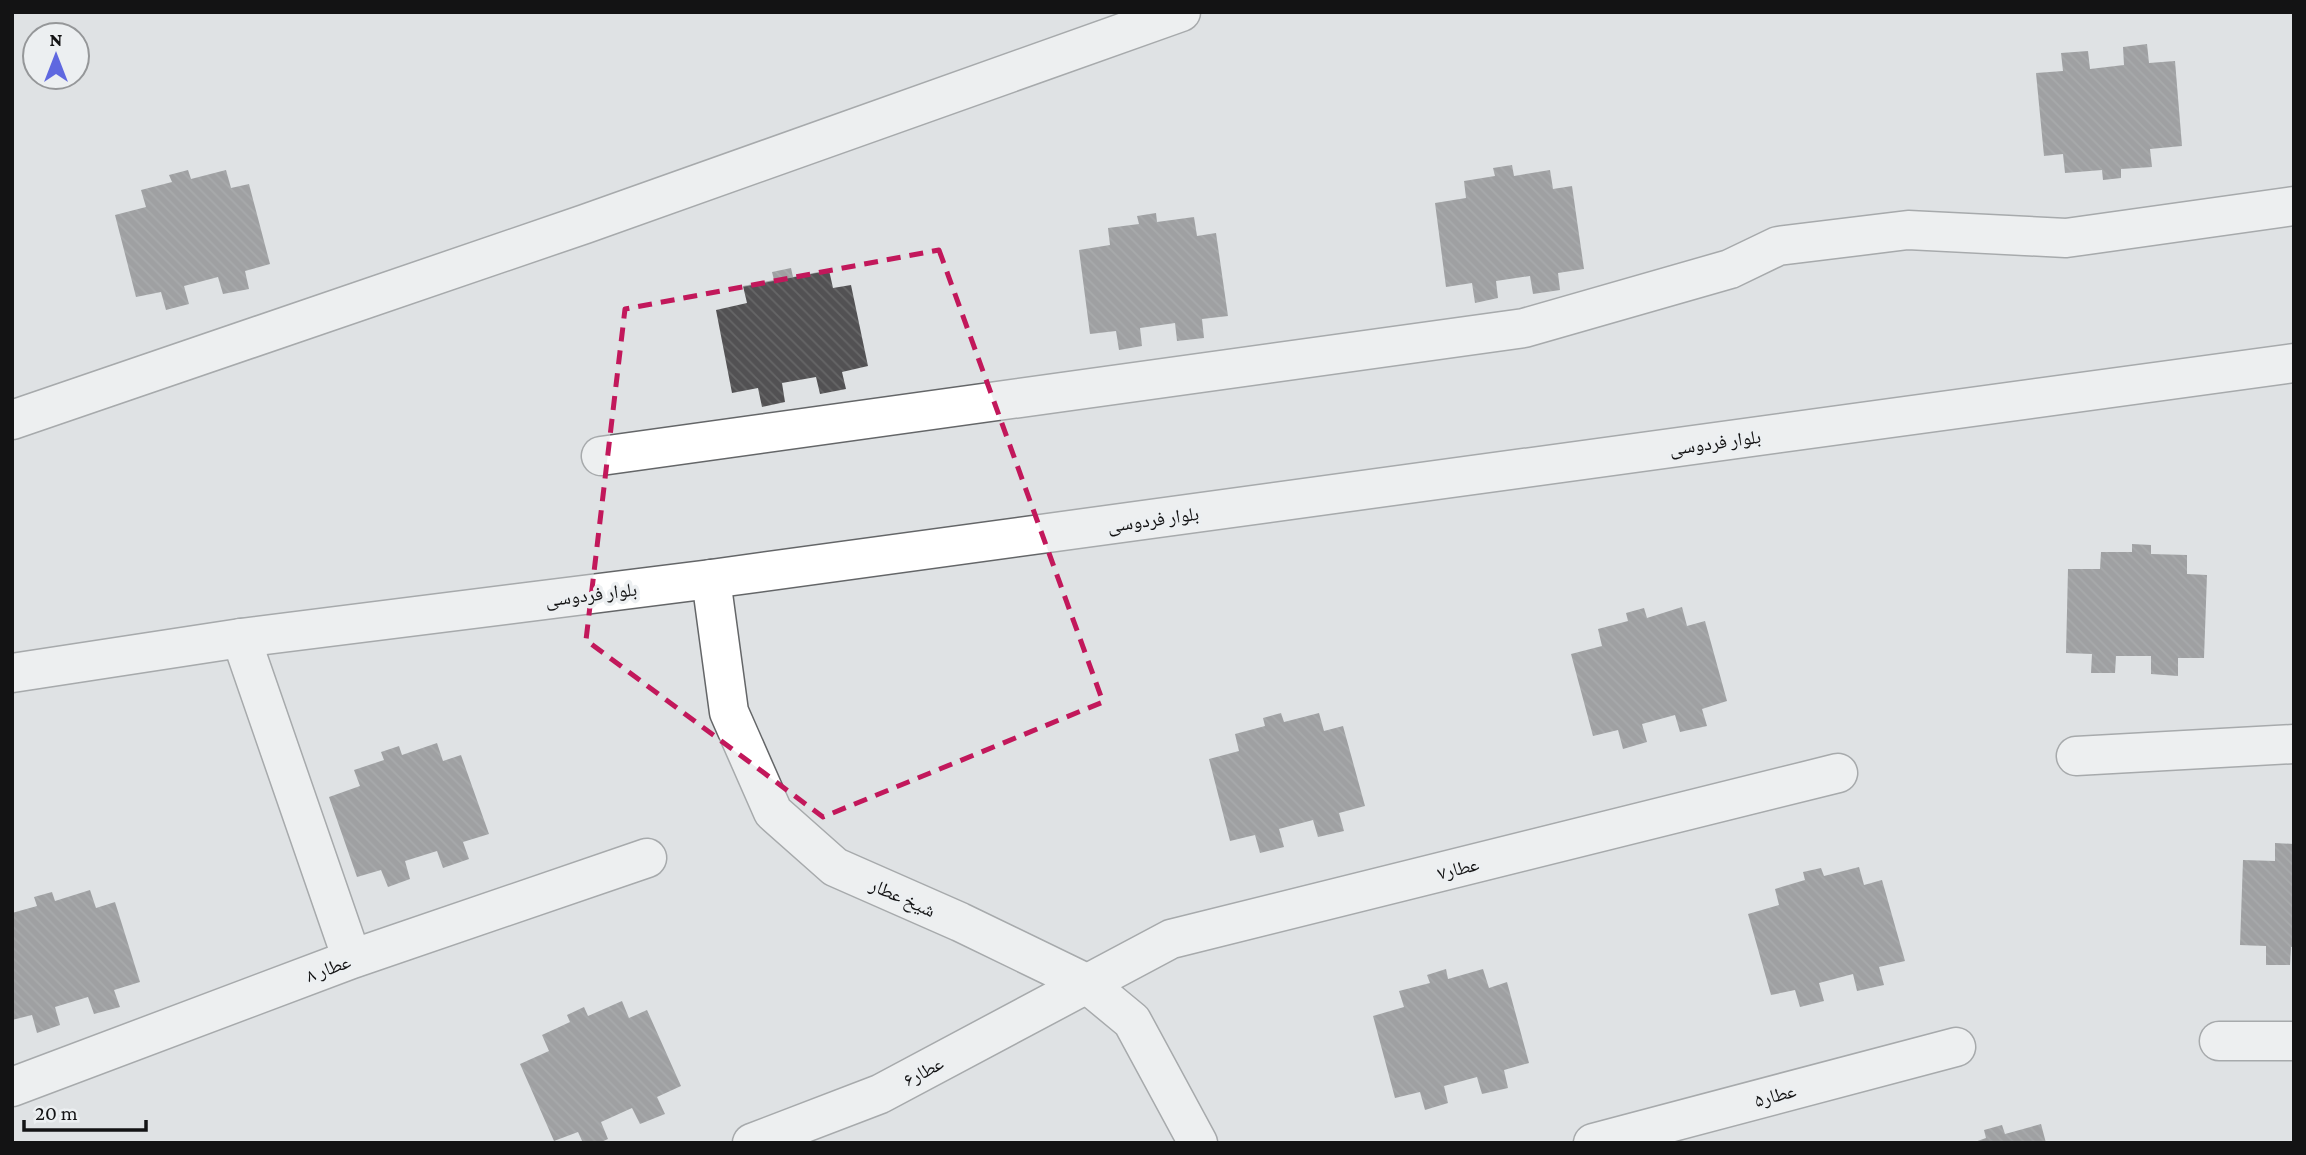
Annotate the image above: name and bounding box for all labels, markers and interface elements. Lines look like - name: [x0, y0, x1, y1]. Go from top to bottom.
- north arrow: [21, 21, 91, 91]
- text: N: [50, 29, 63, 50]
- street label: بلوار فردوسی: [1668, 426, 1762, 460]
- street label: بلوار فردوسی: [1106, 503, 1200, 537]
- street label: بلوار فردوسی: [544, 578, 638, 612]
- street label: عطار۷: [1435, 853, 1482, 885]
- street label: شیخ عطار: [865, 873, 939, 923]
- street label: عطار ۸: [303, 951, 354, 987]
- street label: عطار۶: [900, 1052, 948, 1092]
- street label: عطار۵: [1752, 1080, 1799, 1112]
- scale bar: [24, 1088, 147, 1132]
- text: 20 m: [35, 1101, 78, 1125]

